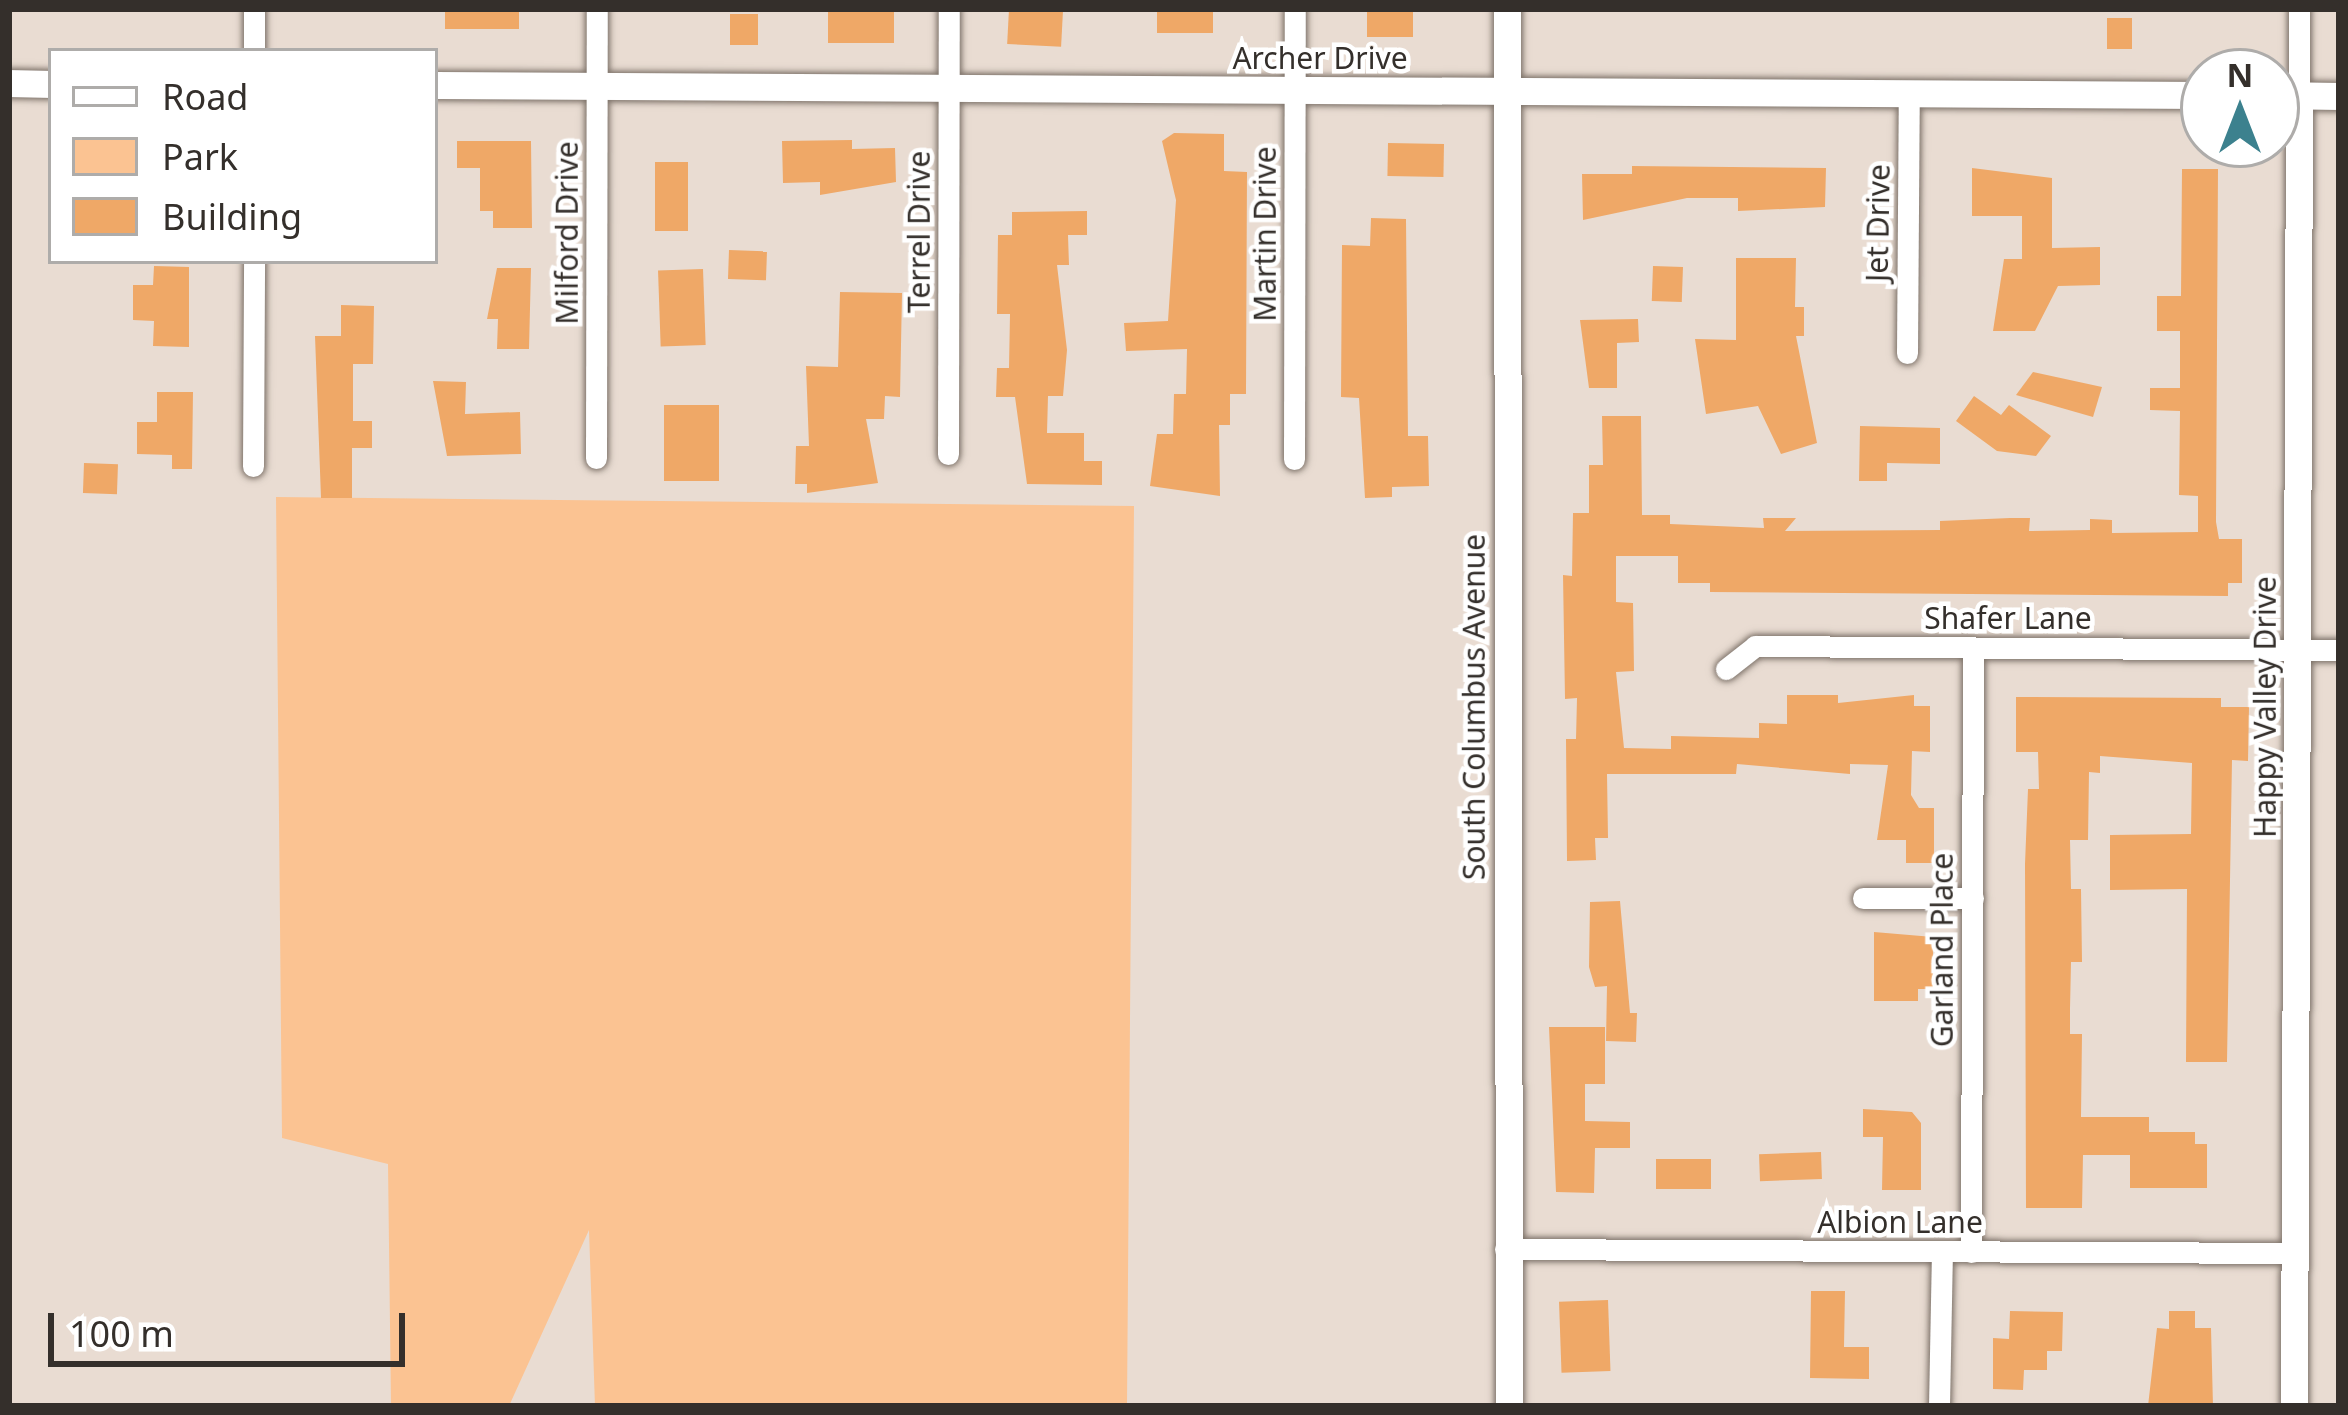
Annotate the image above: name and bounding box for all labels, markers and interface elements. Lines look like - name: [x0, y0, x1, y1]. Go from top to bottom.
- street label: Archer Drive: [1232, 40, 1408, 76]
- legend: [48, 48, 438, 264]
- north arrow: [2180, 48, 2300, 168]
- text: N: [2227, 52, 2253, 97]
- text: Road: [162, 72, 249, 121]
- text: Park: [162, 132, 238, 181]
- street label: Milford Drive: [549, 141, 585, 325]
- street label: Martin Drive: [1247, 146, 1283, 322]
- street label: Terrel Drive: [901, 151, 937, 313]
- street label: Jet Drive: [1859, 164, 1897, 282]
- text: Building: [162, 192, 302, 241]
- street label: South Columbus Avenue: [1456, 534, 1492, 880]
- street label: Happy Valley Drive: [2247, 576, 2283, 838]
- street label: Shafer Lane: [1924, 600, 2092, 636]
- street label: Garland Place: [1924, 853, 1960, 1047]
- street label: Albion Lane: [1817, 1204, 1983, 1240]
- scale bar: [54, 1289, 411, 1363]
- text: 100 m: [69, 1309, 174, 1358]

